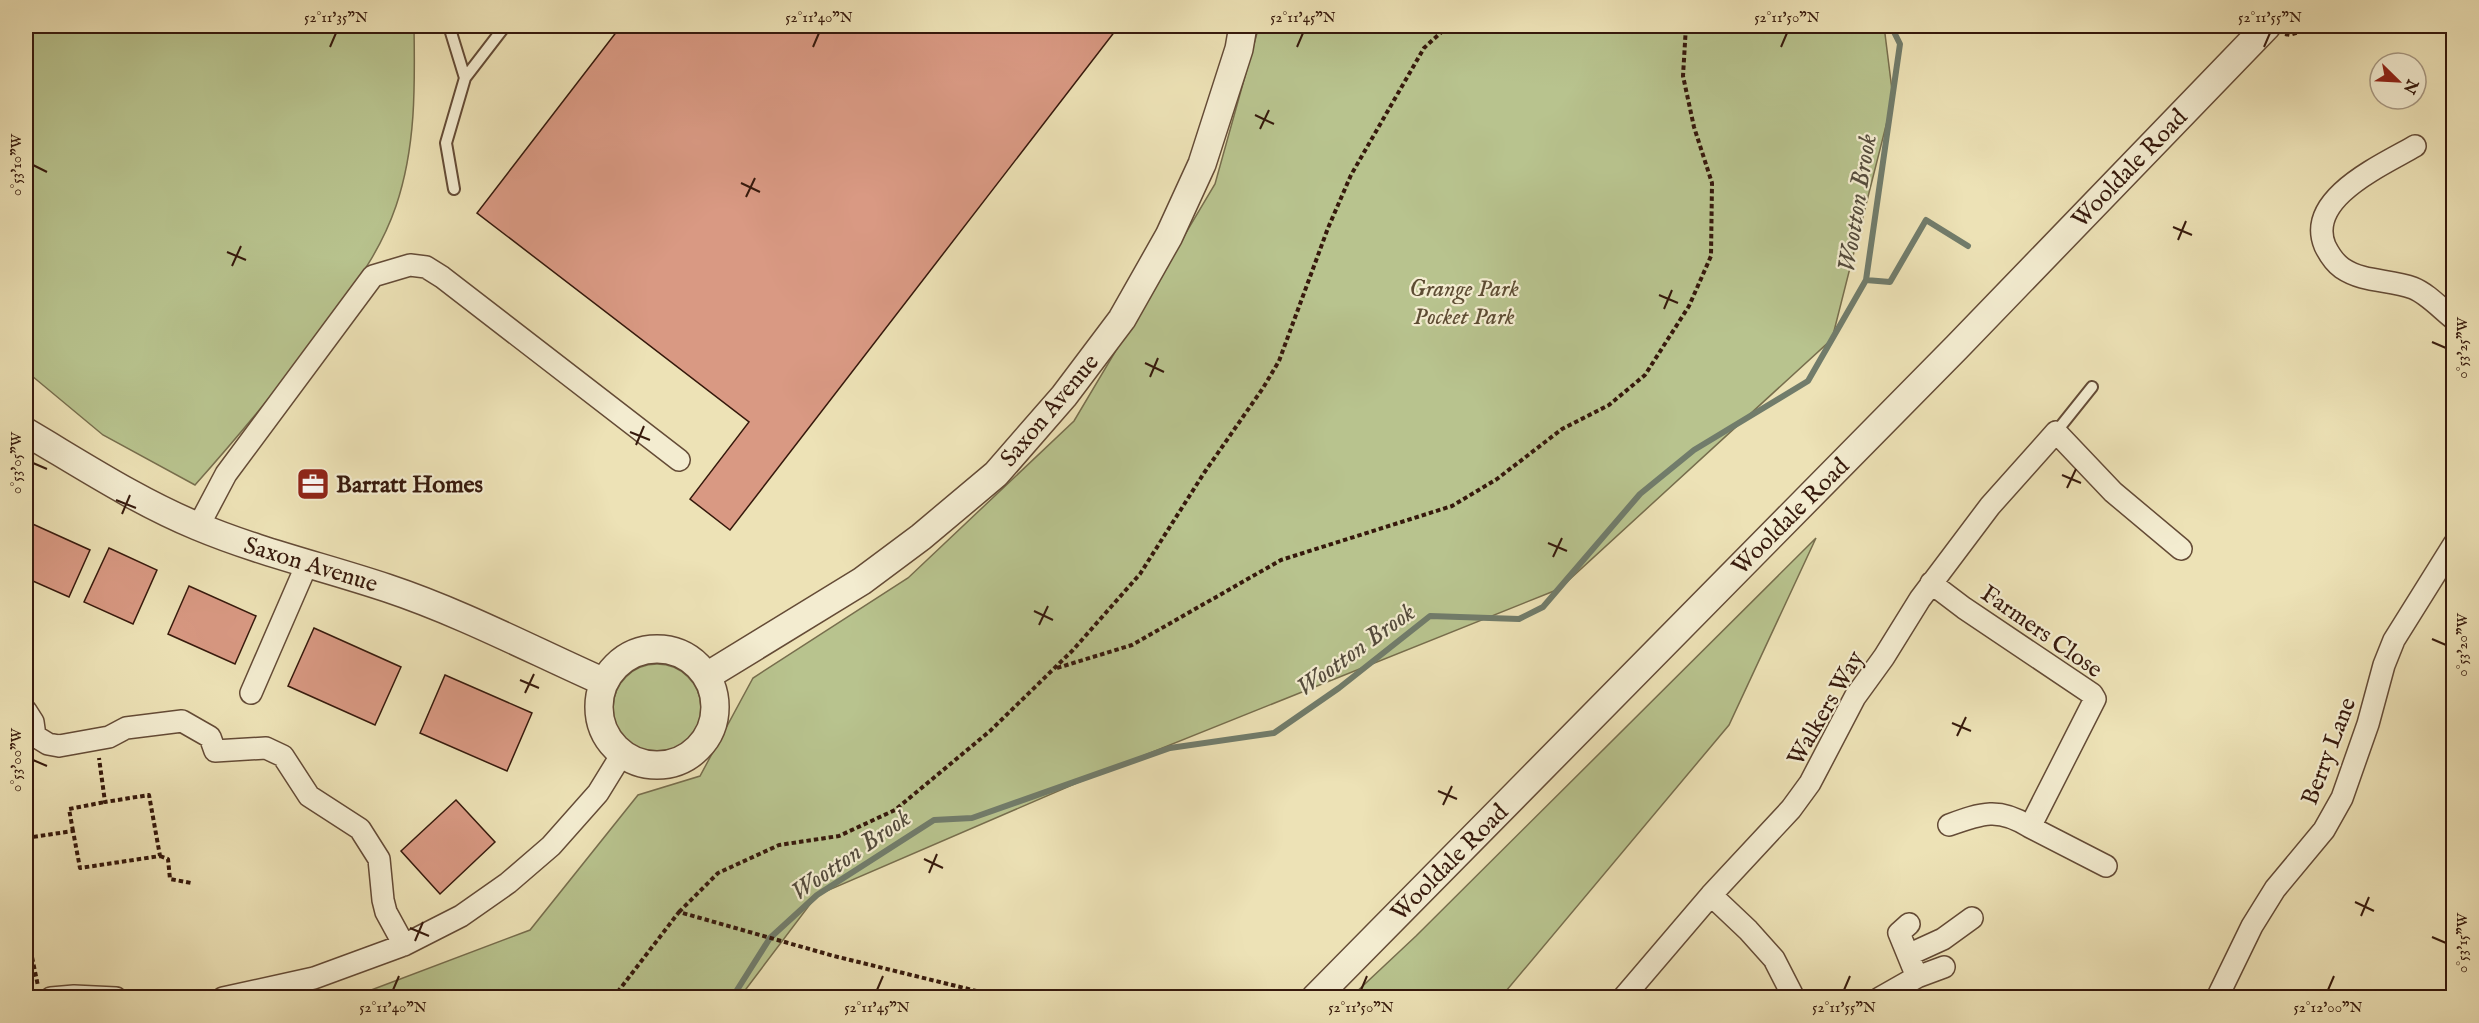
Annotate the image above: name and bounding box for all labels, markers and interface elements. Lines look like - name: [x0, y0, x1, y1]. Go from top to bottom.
- text: 52°11'35"N: [304, 8, 368, 27]
- text: 52°11'40"N: [785, 8, 853, 27]
- text: 52°11'45"N: [1270, 8, 1336, 27]
- text: 52°11'50"N: [1754, 8, 1820, 27]
- text: 52°11'55"N: [2238, 8, 2302, 27]
- north arrow: [2368, 51, 2428, 111]
- text: N: [2398, 75, 2422, 97]
- street label: Wooldale Road: [2065, 103, 2195, 235]
- water label: Wootton Brook: [1830, 131, 1885, 275]
- text: 0°53'10"W: [7, 133, 26, 196]
- park label: Grange Park Pocket Park: [1409, 274, 1519, 333]
- text: 0°53'25"W: [2453, 317, 2472, 379]
- street label: Saxon Avenue: [994, 348, 1106, 474]
- text: 0°53'05"W: [7, 431, 26, 494]
- street label: Wooldale Road: [1726, 452, 1857, 582]
- office icon: Barratt Homes: [295, 466, 331, 502]
- place label: Barratt Homes: [336, 470, 484, 501]
- street label: Saxon Avenue: [240, 530, 381, 600]
- street label: Farmers Close: [1974, 579, 2108, 686]
- water label: Wootton Brook: [1290, 596, 1423, 705]
- text: 0°53'20"W: [2453, 613, 2472, 677]
- street label: Walkers Way: [1781, 645, 1872, 772]
- street label: Berry Lane: [2295, 693, 2364, 810]
- text: 0°53'00"W: [7, 727, 26, 792]
- street label: Wooldale Road: [1385, 798, 1516, 928]
- water label: Wootton Brook: [784, 801, 918, 909]
- text: 0°53'15"W: [2453, 912, 2472, 973]
- text: 52°11'40"N: [359, 998, 427, 1017]
- text: 52°11'45"N: [844, 998, 910, 1017]
- text: 52°11'50"N: [1328, 998, 1394, 1017]
- text: 52°11'55"N: [1812, 998, 1876, 1017]
- text: 52°12'00"N: [2293, 998, 2363, 1017]

